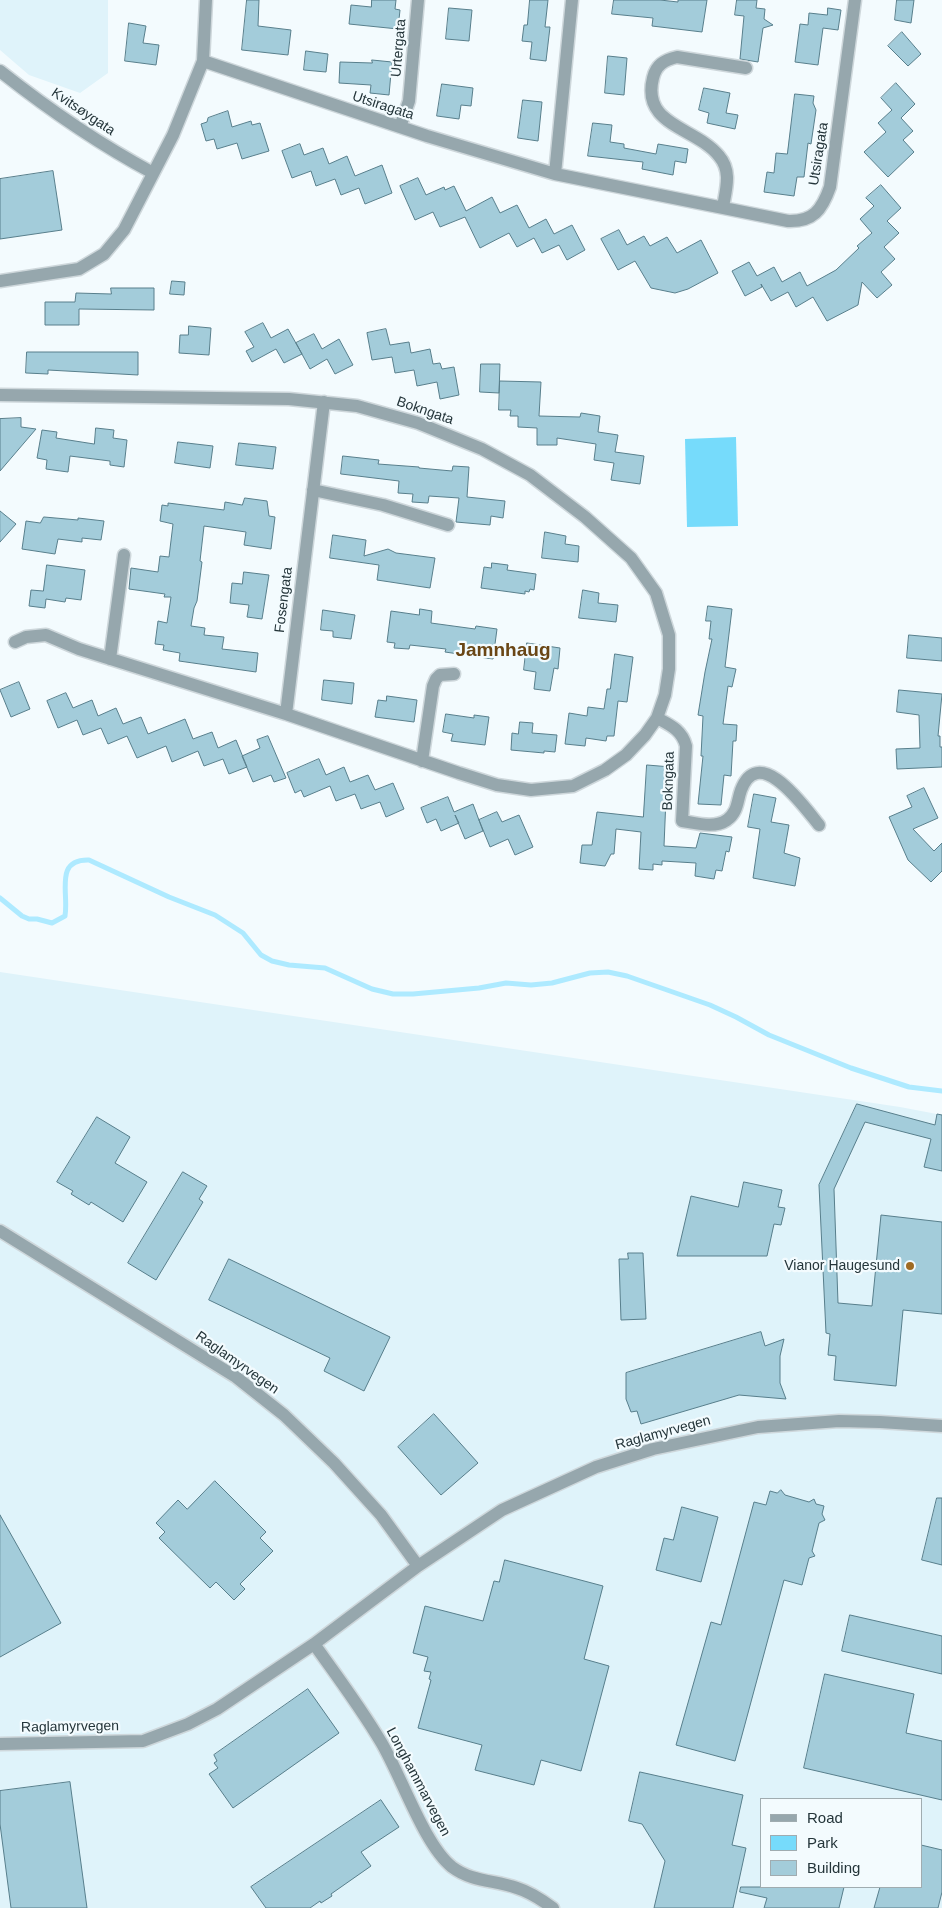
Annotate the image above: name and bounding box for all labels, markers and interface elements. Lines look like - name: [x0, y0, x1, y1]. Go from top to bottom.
- street label: Urtergata: [388, 18, 410, 78]
- street label: Kvitsøygata: [48, 85, 118, 139]
- street label: Utsiragata: [350, 88, 416, 124]
- street label: Utsiragata: [806, 121, 832, 187]
- street label: Bokngata: [394, 393, 456, 429]
- street label: Fosengata: [272, 566, 296, 634]
- district label: Jamnhaug: [455, 640, 551, 662]
- street label: Bokngata: [660, 751, 678, 811]
- place label: Vianor Haugesund: [784, 1258, 900, 1274]
- marker: Vianor Haugesund: [904, 1260, 916, 1272]
- street label: Raglamyrvegen: [192, 1328, 282, 1398]
- street label: Raglamyrvegen: [613, 1412, 713, 1454]
- street label: Raglamyrvegen: [21, 1718, 119, 1736]
- street label: Longhammarvegen: [382, 1725, 454, 1839]
- legend: [760, 1798, 922, 1888]
- text: Road: [807, 1809, 843, 1826]
- text: Park: [807, 1834, 838, 1851]
- text: Building: [807, 1859, 860, 1876]

